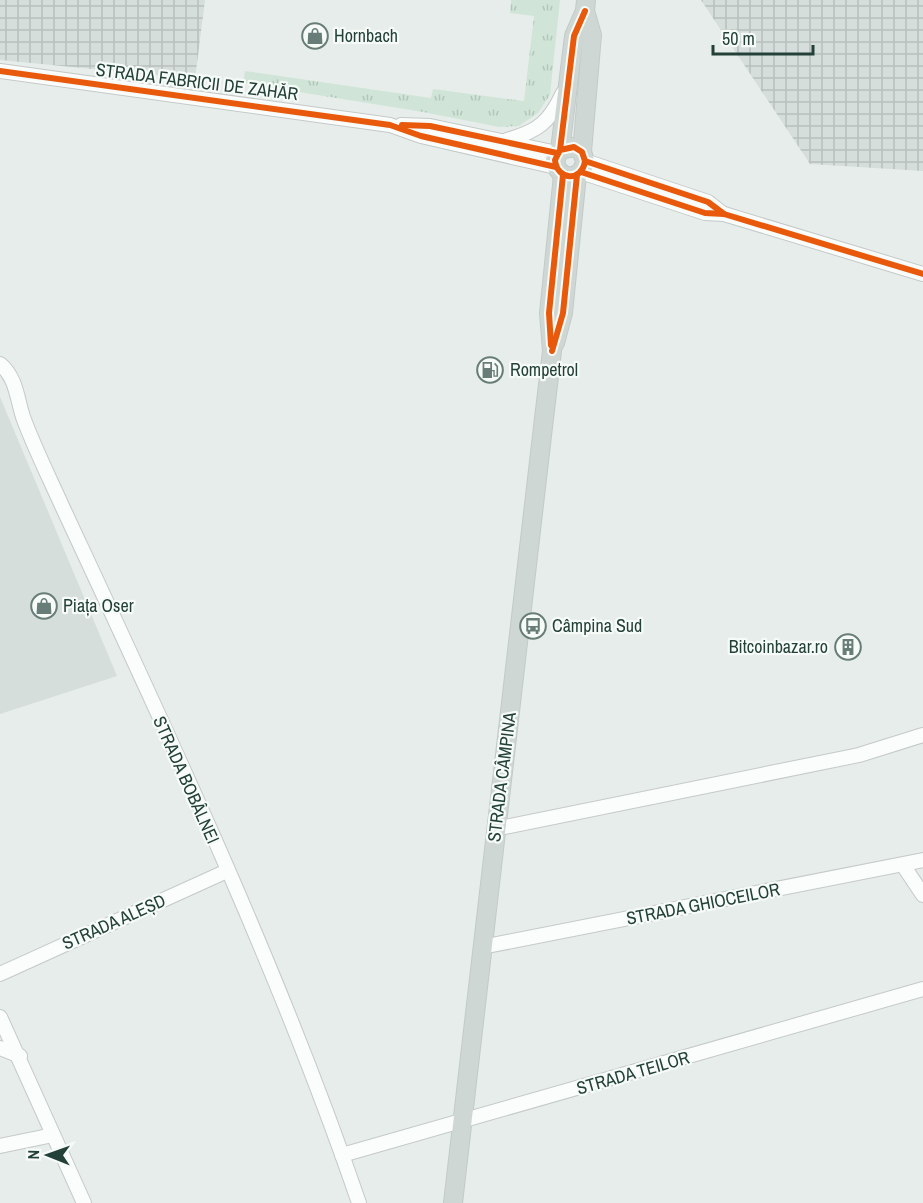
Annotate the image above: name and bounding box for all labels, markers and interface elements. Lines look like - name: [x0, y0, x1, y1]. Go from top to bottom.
- scale bar: [713, 18, 814, 56]
- shop icon: Hornbach: [300, 21, 330, 51]
- place label: Hornbach: [334, 23, 398, 48]
- text: 50 m: [722, 26, 755, 51]
- street label: STRADA FABRICII DE ZAHĂR: [95, 57, 300, 106]
- fuel station icon: Rompetrol: [475, 355, 505, 385]
- place label: Rompetrol: [510, 357, 578, 382]
- shop icon: Piața Oser: [29, 591, 59, 621]
- place label: Piața Oser: [63, 593, 134, 618]
- bus stop icon: Câmpina Sud: [518, 611, 548, 641]
- place label: Câmpina Sud: [552, 613, 642, 638]
- building icon: Bitcoinbazar.ro: [833, 632, 863, 662]
- place label: Bitcoinbazar.ro: [729, 634, 828, 659]
- street label: STRADA CÂMPINA: [481, 711, 522, 843]
- street label: STRADA BOBÂLNEI: [147, 712, 226, 847]
- street label: STRADA GHIOCEILOR: [624, 876, 782, 931]
- street label: STRADA ALEȘD: [58, 888, 169, 955]
- street label: STRADA TEILOR: [574, 1044, 692, 1101]
- north arrow: [18, 1125, 78, 1185]
- text: N: [22, 1150, 44, 1160]

